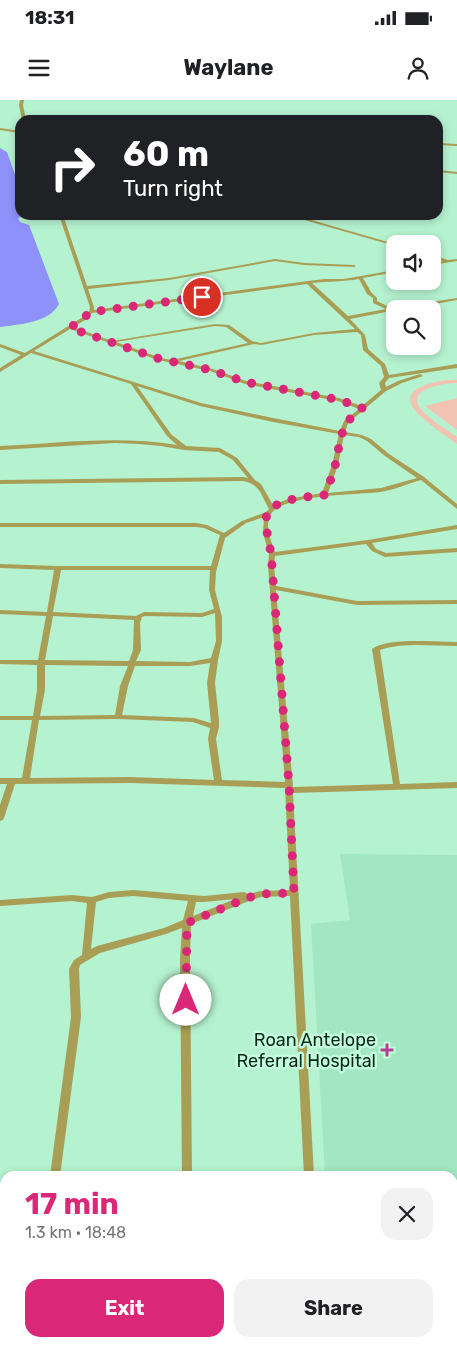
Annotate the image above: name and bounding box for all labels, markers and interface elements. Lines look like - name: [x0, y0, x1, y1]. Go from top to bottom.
- text: 18:31: [25, 6, 75, 29]
- icon: menu: [25, 54, 53, 82]
- text: Waylane: [183, 54, 274, 81]
- icon: person: [404, 54, 432, 82]
- text: 60 m: [123, 133, 209, 175]
- icon: right: [40, 135, 105, 200]
- text: Turn right: [123, 175, 223, 202]
- map controls: [386, 235, 441, 355]
- button: sound: [386, 235, 441, 290]
- pin: [181, 276, 223, 318]
- icon: arrive: [188, 283, 216, 311]
- button: search: [386, 300, 441, 355]
- position arrow: [159, 973, 211, 1025]
- place label: Roan Antelope Referral Hospital: [236, 1029, 376, 1072]
- marker: Roan Antelope Referral Hospital: [380, 1043, 394, 1057]
- text: 17 min: [25, 1186, 119, 1222]
- button: close: [381, 1188, 433, 1240]
- text: 1.3 km · 18:48: [25, 1223, 126, 1242]
- button: Exit: [25, 1279, 224, 1337]
- button: Share: [234, 1279, 433, 1337]

